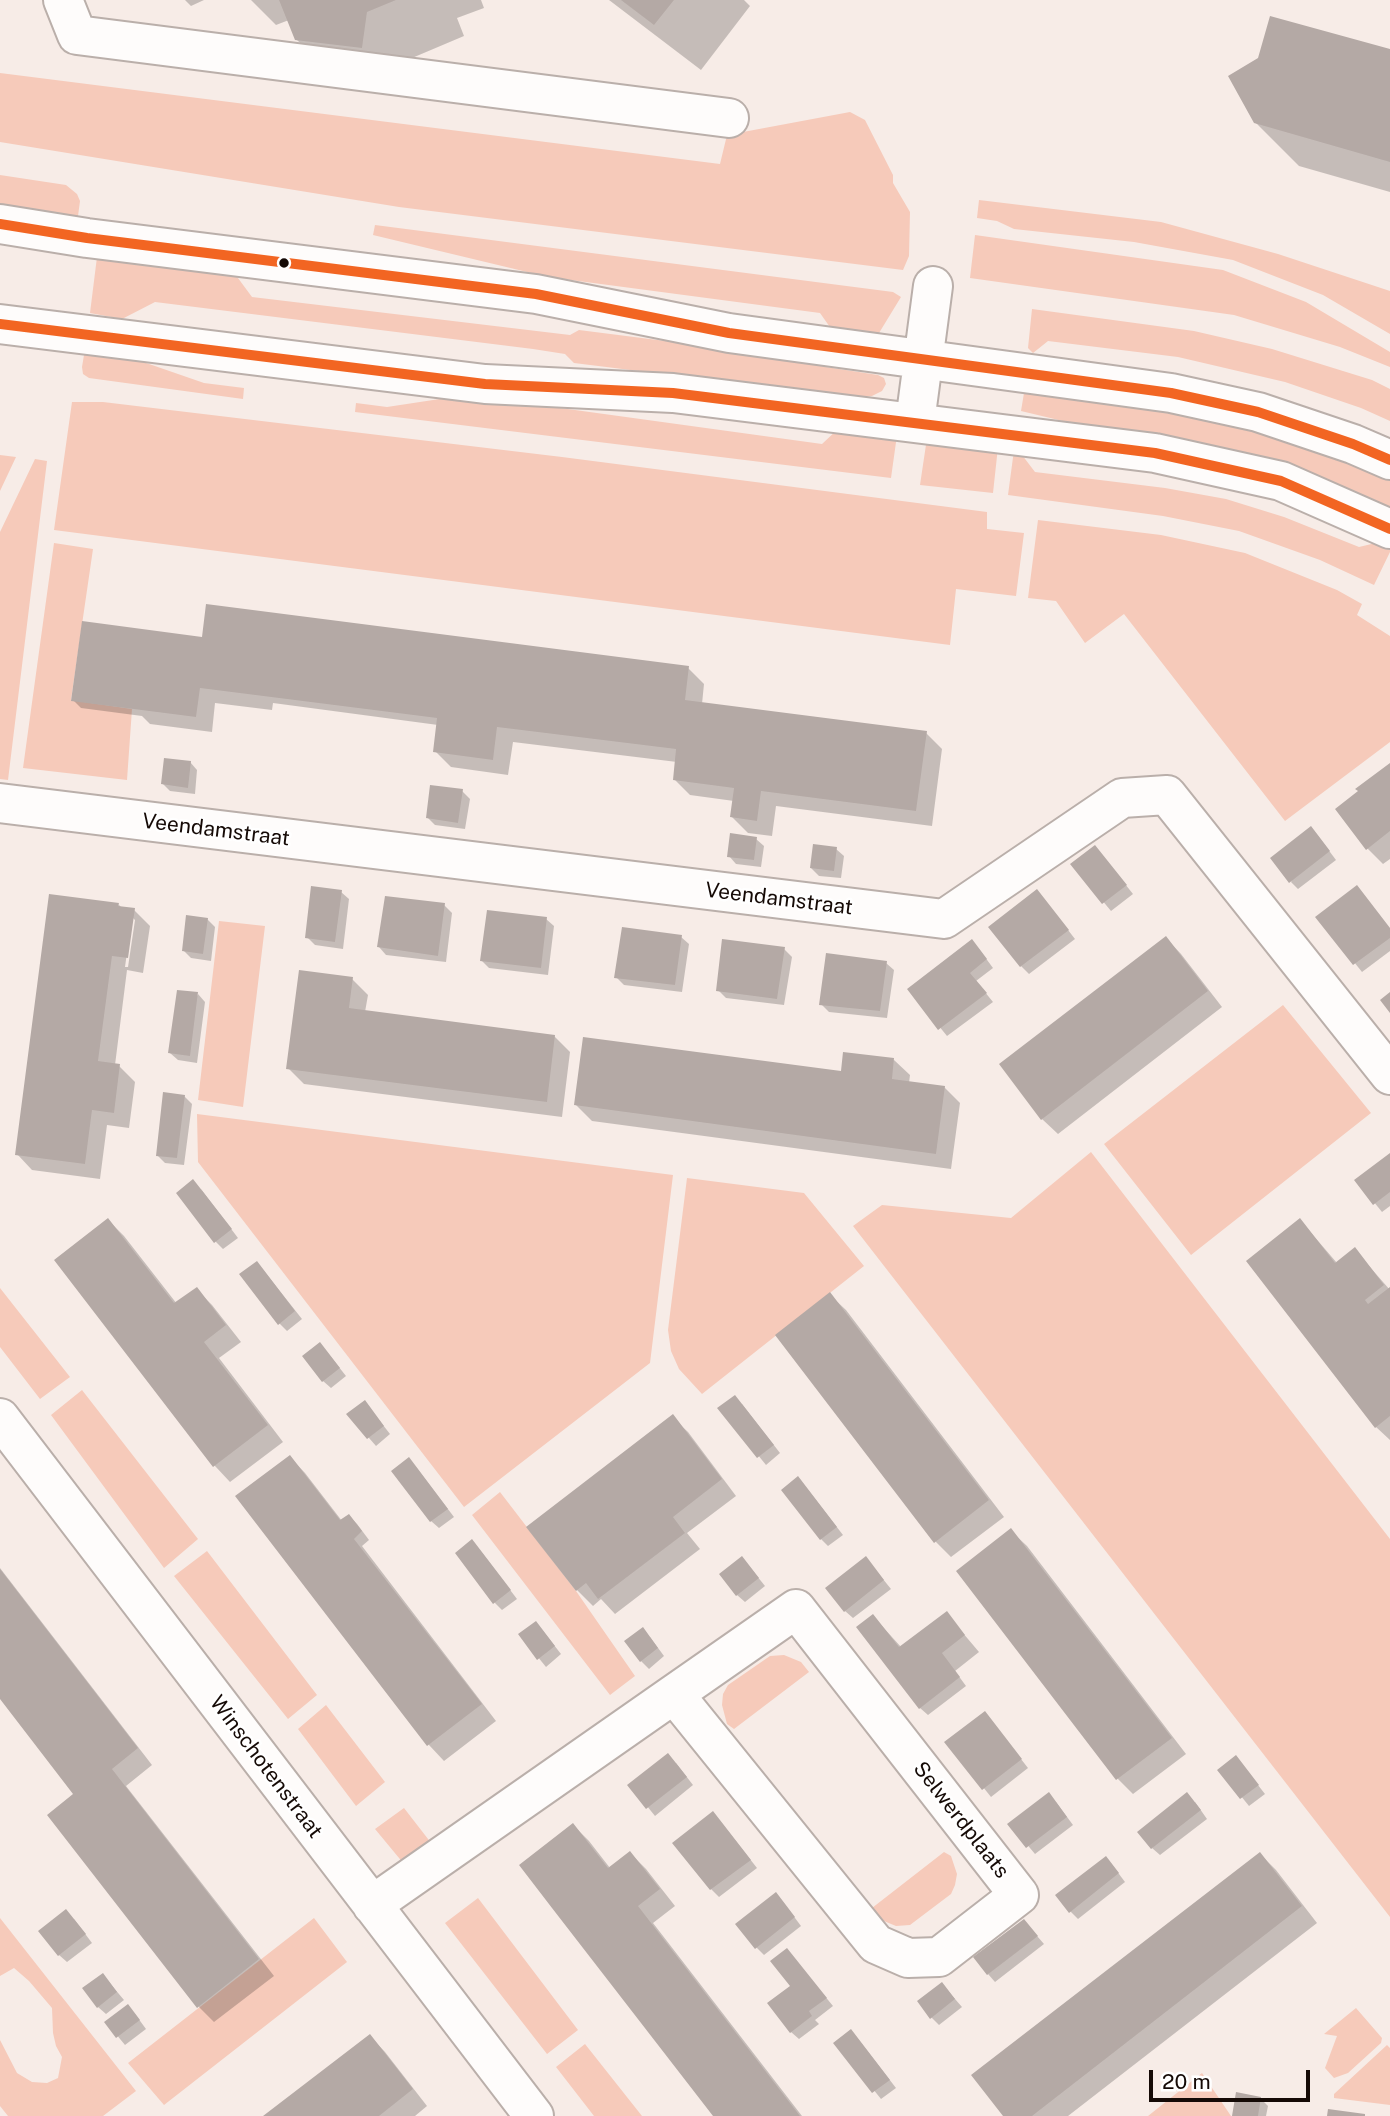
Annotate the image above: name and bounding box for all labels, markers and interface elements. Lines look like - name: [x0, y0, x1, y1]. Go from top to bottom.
- unlabelled marker: [277, 256, 291, 270]
- street label: Veendamstraat: [141, 808, 291, 852]
- street label: Veendamstraat: [704, 877, 854, 921]
- street label: Winschotenstraat: [204, 1691, 328, 1843]
- street label: Selwerdplaats: [908, 1757, 1014, 1883]
- scale bar: [1152, 2056, 1313, 2100]
- text: 20 m: [1162, 2069, 1211, 2094]

